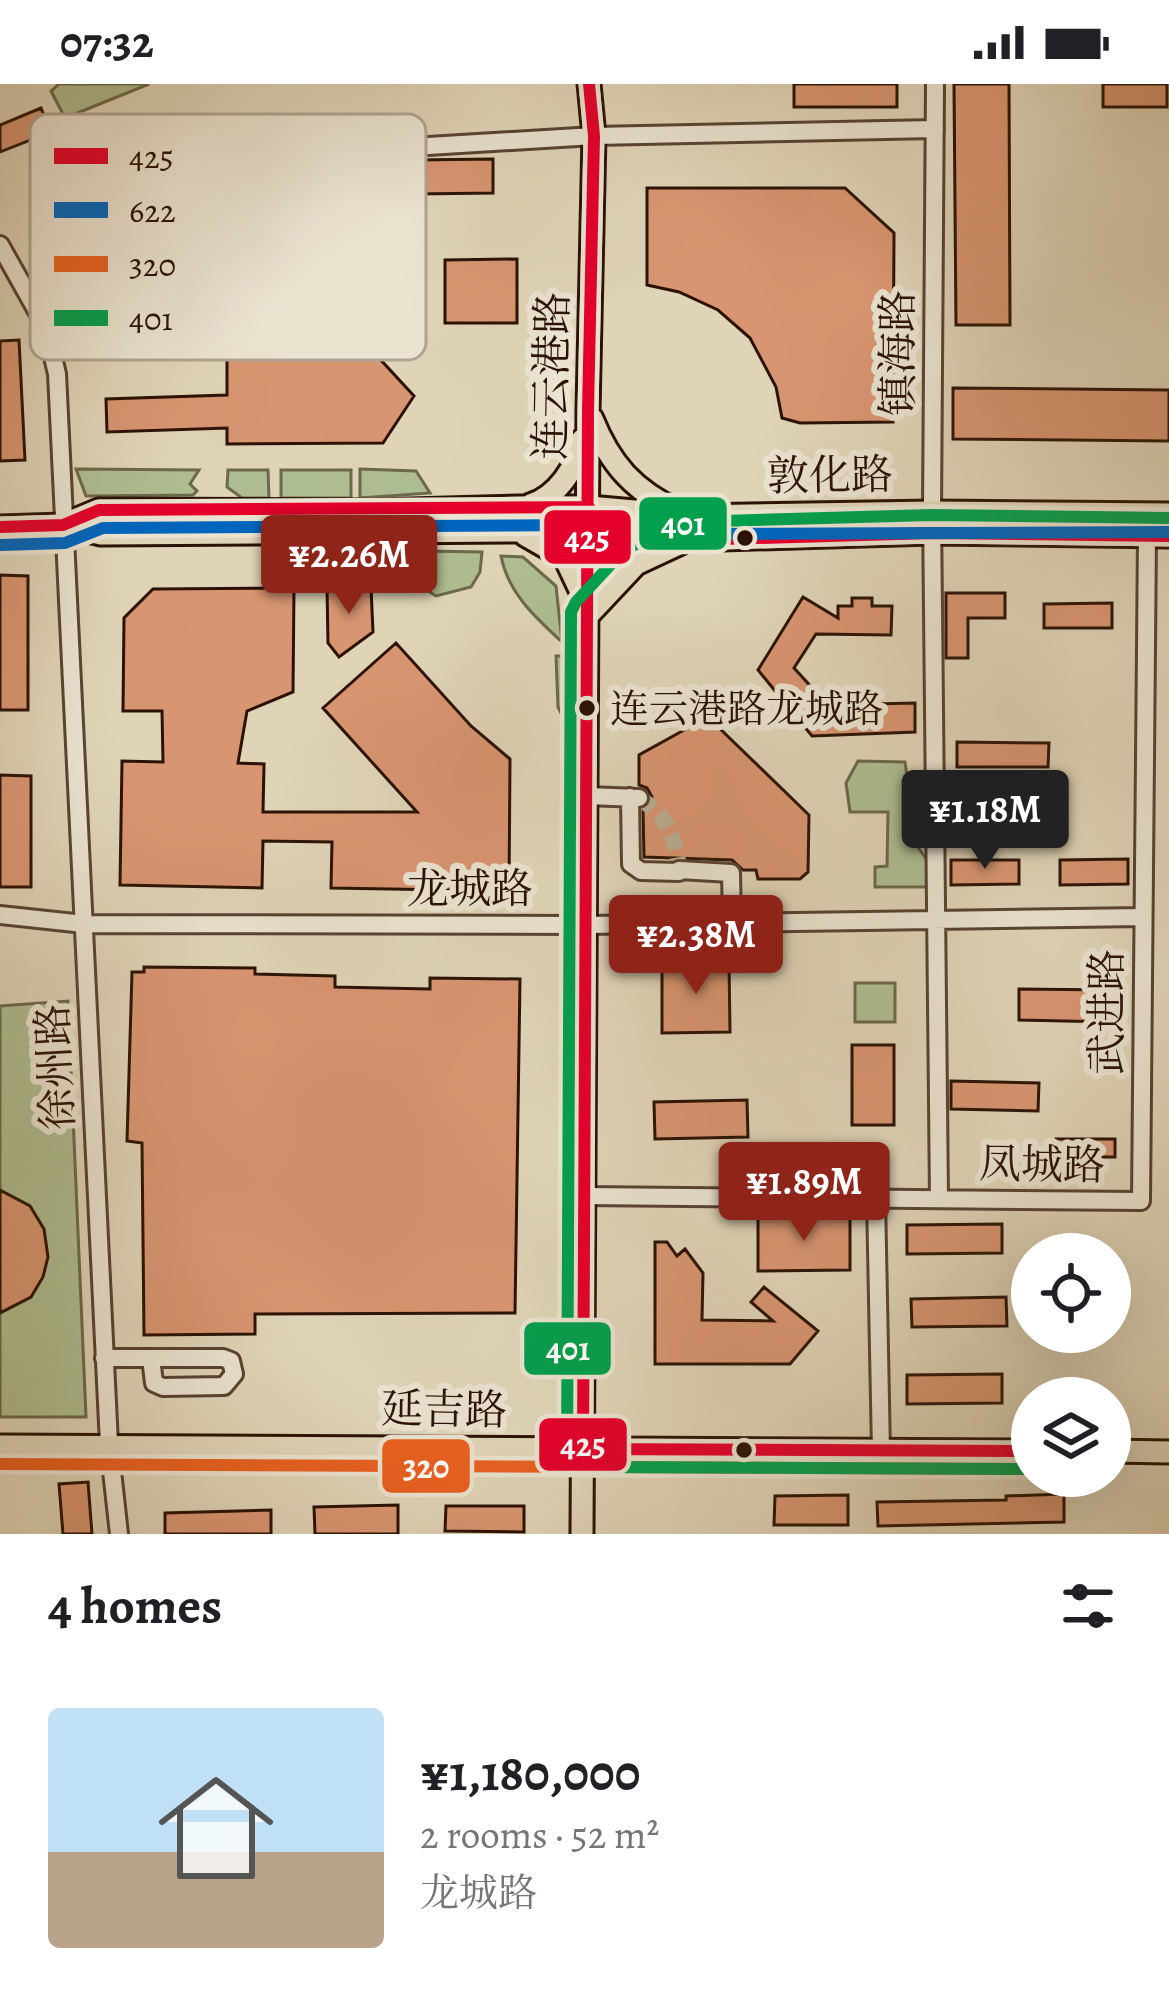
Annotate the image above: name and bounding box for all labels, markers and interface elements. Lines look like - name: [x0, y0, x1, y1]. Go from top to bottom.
- text: 07:32: [60, 11, 154, 73]
- legend: [30, 114, 426, 360]
- text: 425: [129, 134, 174, 179]
- text: 622: [129, 188, 176, 233]
- text: 320: [129, 242, 176, 287]
- street label: 镇海路: [869, 290, 926, 416]
- street label: 连云港路: [521, 292, 581, 460]
- text: 401: [129, 296, 173, 341]
- street label: 敦化路: [767, 445, 893, 505]
- line badge: 401: [637, 495, 729, 552]
- text: 401: [661, 501, 705, 546]
- line badge: 425: [542, 508, 633, 566]
- pin: ¥2.26M: [251, 515, 447, 617]
- text: 425: [564, 515, 610, 560]
- text: ¥2.26M: [288, 527, 410, 580]
- unlabelled marker: [734, 527, 756, 549]
- place label: 连云港路龙城路: [610, 682, 883, 735]
- marker: 连云港路龙城路: [576, 697, 598, 719]
- pin: ¥1.18M: [887, 770, 1083, 872]
- text: ¥1.18M: [929, 782, 1041, 835]
- street label: 龙城路: [407, 860, 533, 917]
- pin: ¥2.38M: [598, 895, 794, 997]
- text: ¥2.38M: [636, 907, 756, 960]
- street label: 武进路: [1078, 949, 1135, 1075]
- street label: 徐州路: [23, 1003, 87, 1131]
- street label: 凤城路: [979, 1134, 1105, 1194]
- pin: ¥1.89M: [706, 1142, 902, 1244]
- text: ¥1.89M: [746, 1154, 862, 1207]
- map controls: [1011, 1233, 1131, 1497]
- button: locate: [1011, 1233, 1131, 1353]
- line badge: 401: [522, 1320, 613, 1377]
- text: 401: [546, 1326, 590, 1371]
- button: layers: [1011, 1377, 1131, 1497]
- street label: 延吉路: [381, 1379, 507, 1439]
- line badge: 425: [537, 1416, 629, 1473]
- text: 425: [560, 1422, 606, 1467]
- line badge: 320: [380, 1437, 472, 1495]
- unlabelled marker: [733, 1439, 755, 1461]
- text: 320: [403, 1444, 449, 1489]
- text: 4 homes: [48, 1571, 222, 1641]
- icon: filters: [1055, 1573, 1121, 1639]
- text: ¥1,180,000: [420, 1738, 640, 1808]
- icon: home: [144, 1756, 288, 1900]
- text: 2 rooms · 52 m²: [420, 1808, 659, 1861]
- text: 龙城路: [420, 1866, 537, 1919]

